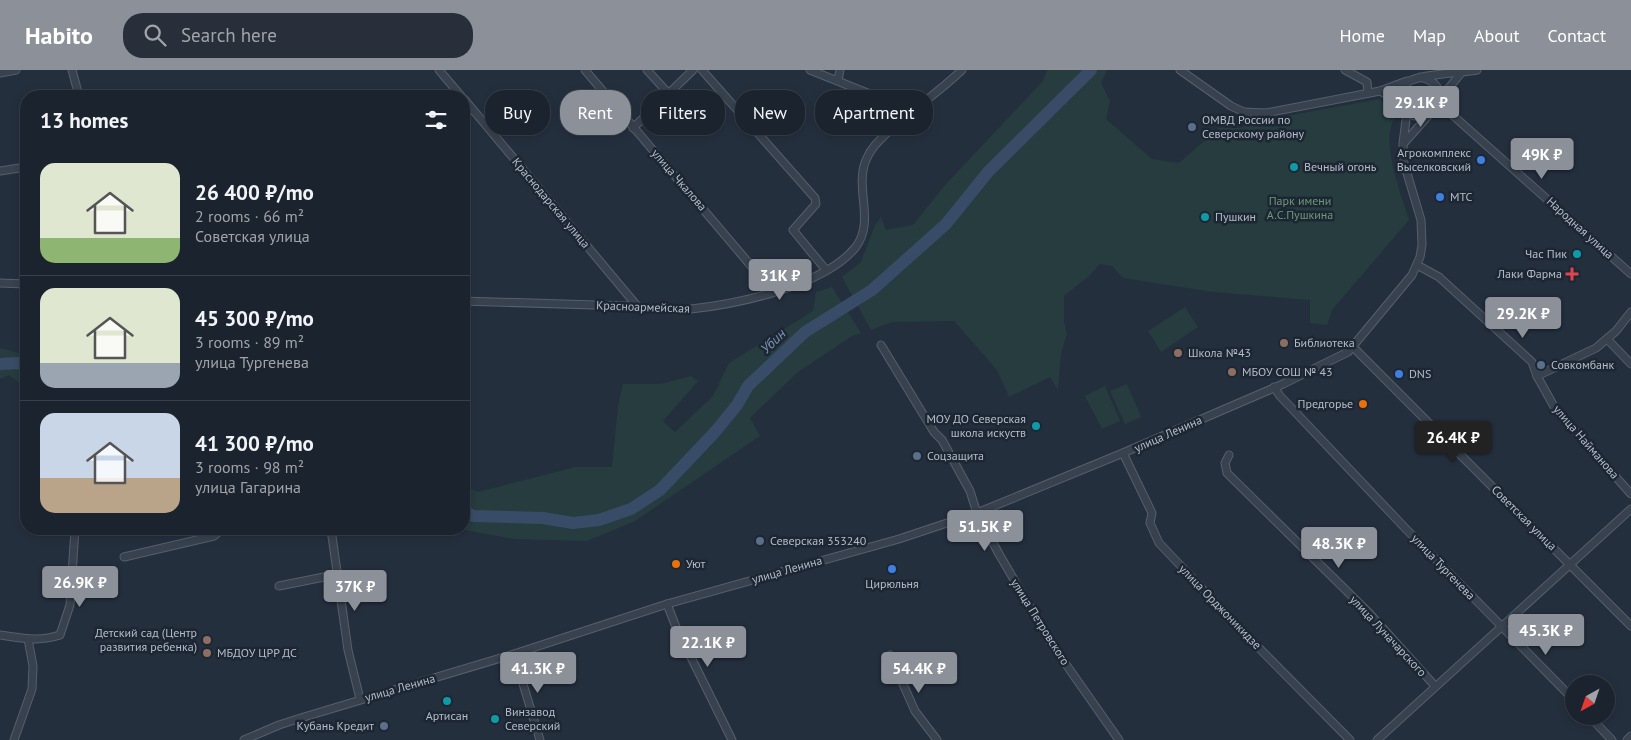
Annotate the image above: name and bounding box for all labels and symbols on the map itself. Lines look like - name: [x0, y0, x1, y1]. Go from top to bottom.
- pin: 29.1K ₽: [1375, 85, 1467, 128]
- place label: ОМВД России по Северскому району: [1202, 112, 1305, 141]
- marker: ОМВД России по Северскому району: [1186, 121, 1198, 133]
- pin: 49K ₽: [1507, 138, 1577, 180]
- place label: Агрокомплекс Выселковский: [1397, 145, 1472, 174]
- street label: улица Чкалова: [648, 146, 710, 214]
- street label: Краснодарская улица: [509, 154, 594, 251]
- marker: Агрокомплекс Выселковский: [1475, 154, 1487, 166]
- place label: Вечный огонь: [1304, 159, 1377, 174]
- marker: Вечный огонь: [1288, 161, 1300, 173]
- place label: МТС: [1450, 189, 1473, 204]
- marker: МТС: [1434, 191, 1446, 203]
- park label: Парк имени А.С.Пушкина: [1267, 193, 1333, 222]
- street label: Народная улица: [1544, 194, 1617, 262]
- place label: Пушкин: [1215, 209, 1256, 224]
- marker: Пушкин: [1199, 211, 1211, 223]
- place label: Час Пик: [1525, 246, 1567, 261]
- marker: Час Пик: [1571, 248, 1583, 260]
- pin: 31K ₽: [745, 258, 815, 301]
- place label: Лаки Фарма: [1497, 266, 1562, 281]
- marker: Лаки Фарма: [1566, 268, 1578, 280]
- pin: 29.2K ₽: [1477, 296, 1569, 339]
- street label: Красноармейская: [596, 297, 690, 316]
- water label: Убин: [757, 324, 790, 357]
- place label: Библиотека: [1294, 335, 1355, 350]
- marker: Библиотека: [1278, 337, 1290, 349]
- place label: Школа №43: [1188, 345, 1251, 360]
- marker: Школа №43: [1172, 347, 1184, 359]
- place label: Совкомбанк: [1551, 357, 1614, 372]
- marker: Совкомбанк: [1535, 359, 1547, 371]
- place label: МБОУ СОШ № 43: [1242, 364, 1333, 379]
- marker: МБОУ СОШ № 43: [1226, 366, 1238, 378]
- place label: DNS: [1409, 366, 1431, 381]
- marker: DNS: [1393, 368, 1405, 380]
- place label: Предгорье: [1298, 396, 1353, 411]
- marker: Предгорье: [1357, 398, 1369, 410]
- street label: улица Найманова: [1550, 402, 1623, 482]
- place label: МОУ ДО Северская школа искуств: [926, 411, 1026, 440]
- street label: улица Ленина: [1132, 412, 1204, 455]
- marker: МОУ ДО Северская школа искуств: [1030, 420, 1042, 432]
- pin: 26.4K ₽: [1407, 420, 1499, 463]
- place label: Соцзащита: [927, 448, 984, 463]
- marker: Соцзащита: [911, 450, 923, 462]
- street label: Советская улица: [1489, 482, 1560, 553]
- pin: 51.5K ₽: [939, 510, 1031, 552]
- pin: 48.3K ₽: [1293, 526, 1385, 569]
- street label: улица Тургенева: [1408, 531, 1478, 603]
- place label: Северская 353240: [770, 533, 867, 548]
- marker: Северская 353240: [754, 535, 766, 547]
- street label: улица Ленина: [750, 552, 824, 587]
- place label: Уют: [686, 556, 705, 571]
- marker: Уют: [670, 558, 682, 570]
- street label: улица Орджоникидзе: [1176, 561, 1265, 652]
- marker: Цирюльня: [886, 563, 898, 575]
- pin: 26.9K ₽: [34, 566, 126, 608]
- pin: 37K ₽: [320, 570, 390, 612]
- place label: Цирюльня: [865, 576, 919, 591]
- street label: улица Петровского: [1008, 576, 1073, 668]
- street label: улица Луначарского: [1347, 592, 1430, 679]
- pin: 45.3K ₽: [1500, 614, 1592, 656]
- place label: Детский сад (Центр развития ребенка): [95, 625, 197, 654]
- pin: 22.1K ₽: [662, 626, 754, 668]
- marker: Детский сад (Центр развития ребенка): [201, 634, 213, 646]
- place label: МБДОУ ЦРР ДС: [217, 645, 297, 660]
- marker: МБДОУ ЦРР ДС: [201, 647, 213, 659]
- pin: 41.3K ₽: [492, 652, 584, 694]
- pin: 54.4K ₽: [873, 652, 965, 694]
- street label: улица Ленина: [363, 670, 437, 705]
- north arrow: [1565, 675, 1615, 725]
- marker: Артисан: [441, 695, 453, 707]
- place label: Винзавод Северский: [505, 704, 560, 733]
- place label: Артисан: [426, 708, 468, 723]
- marker: Винзавод Северский: [489, 713, 501, 725]
- place label: Кубань Кредит: [296, 718, 374, 733]
- marker: Кубань Кредит: [378, 720, 390, 732]

